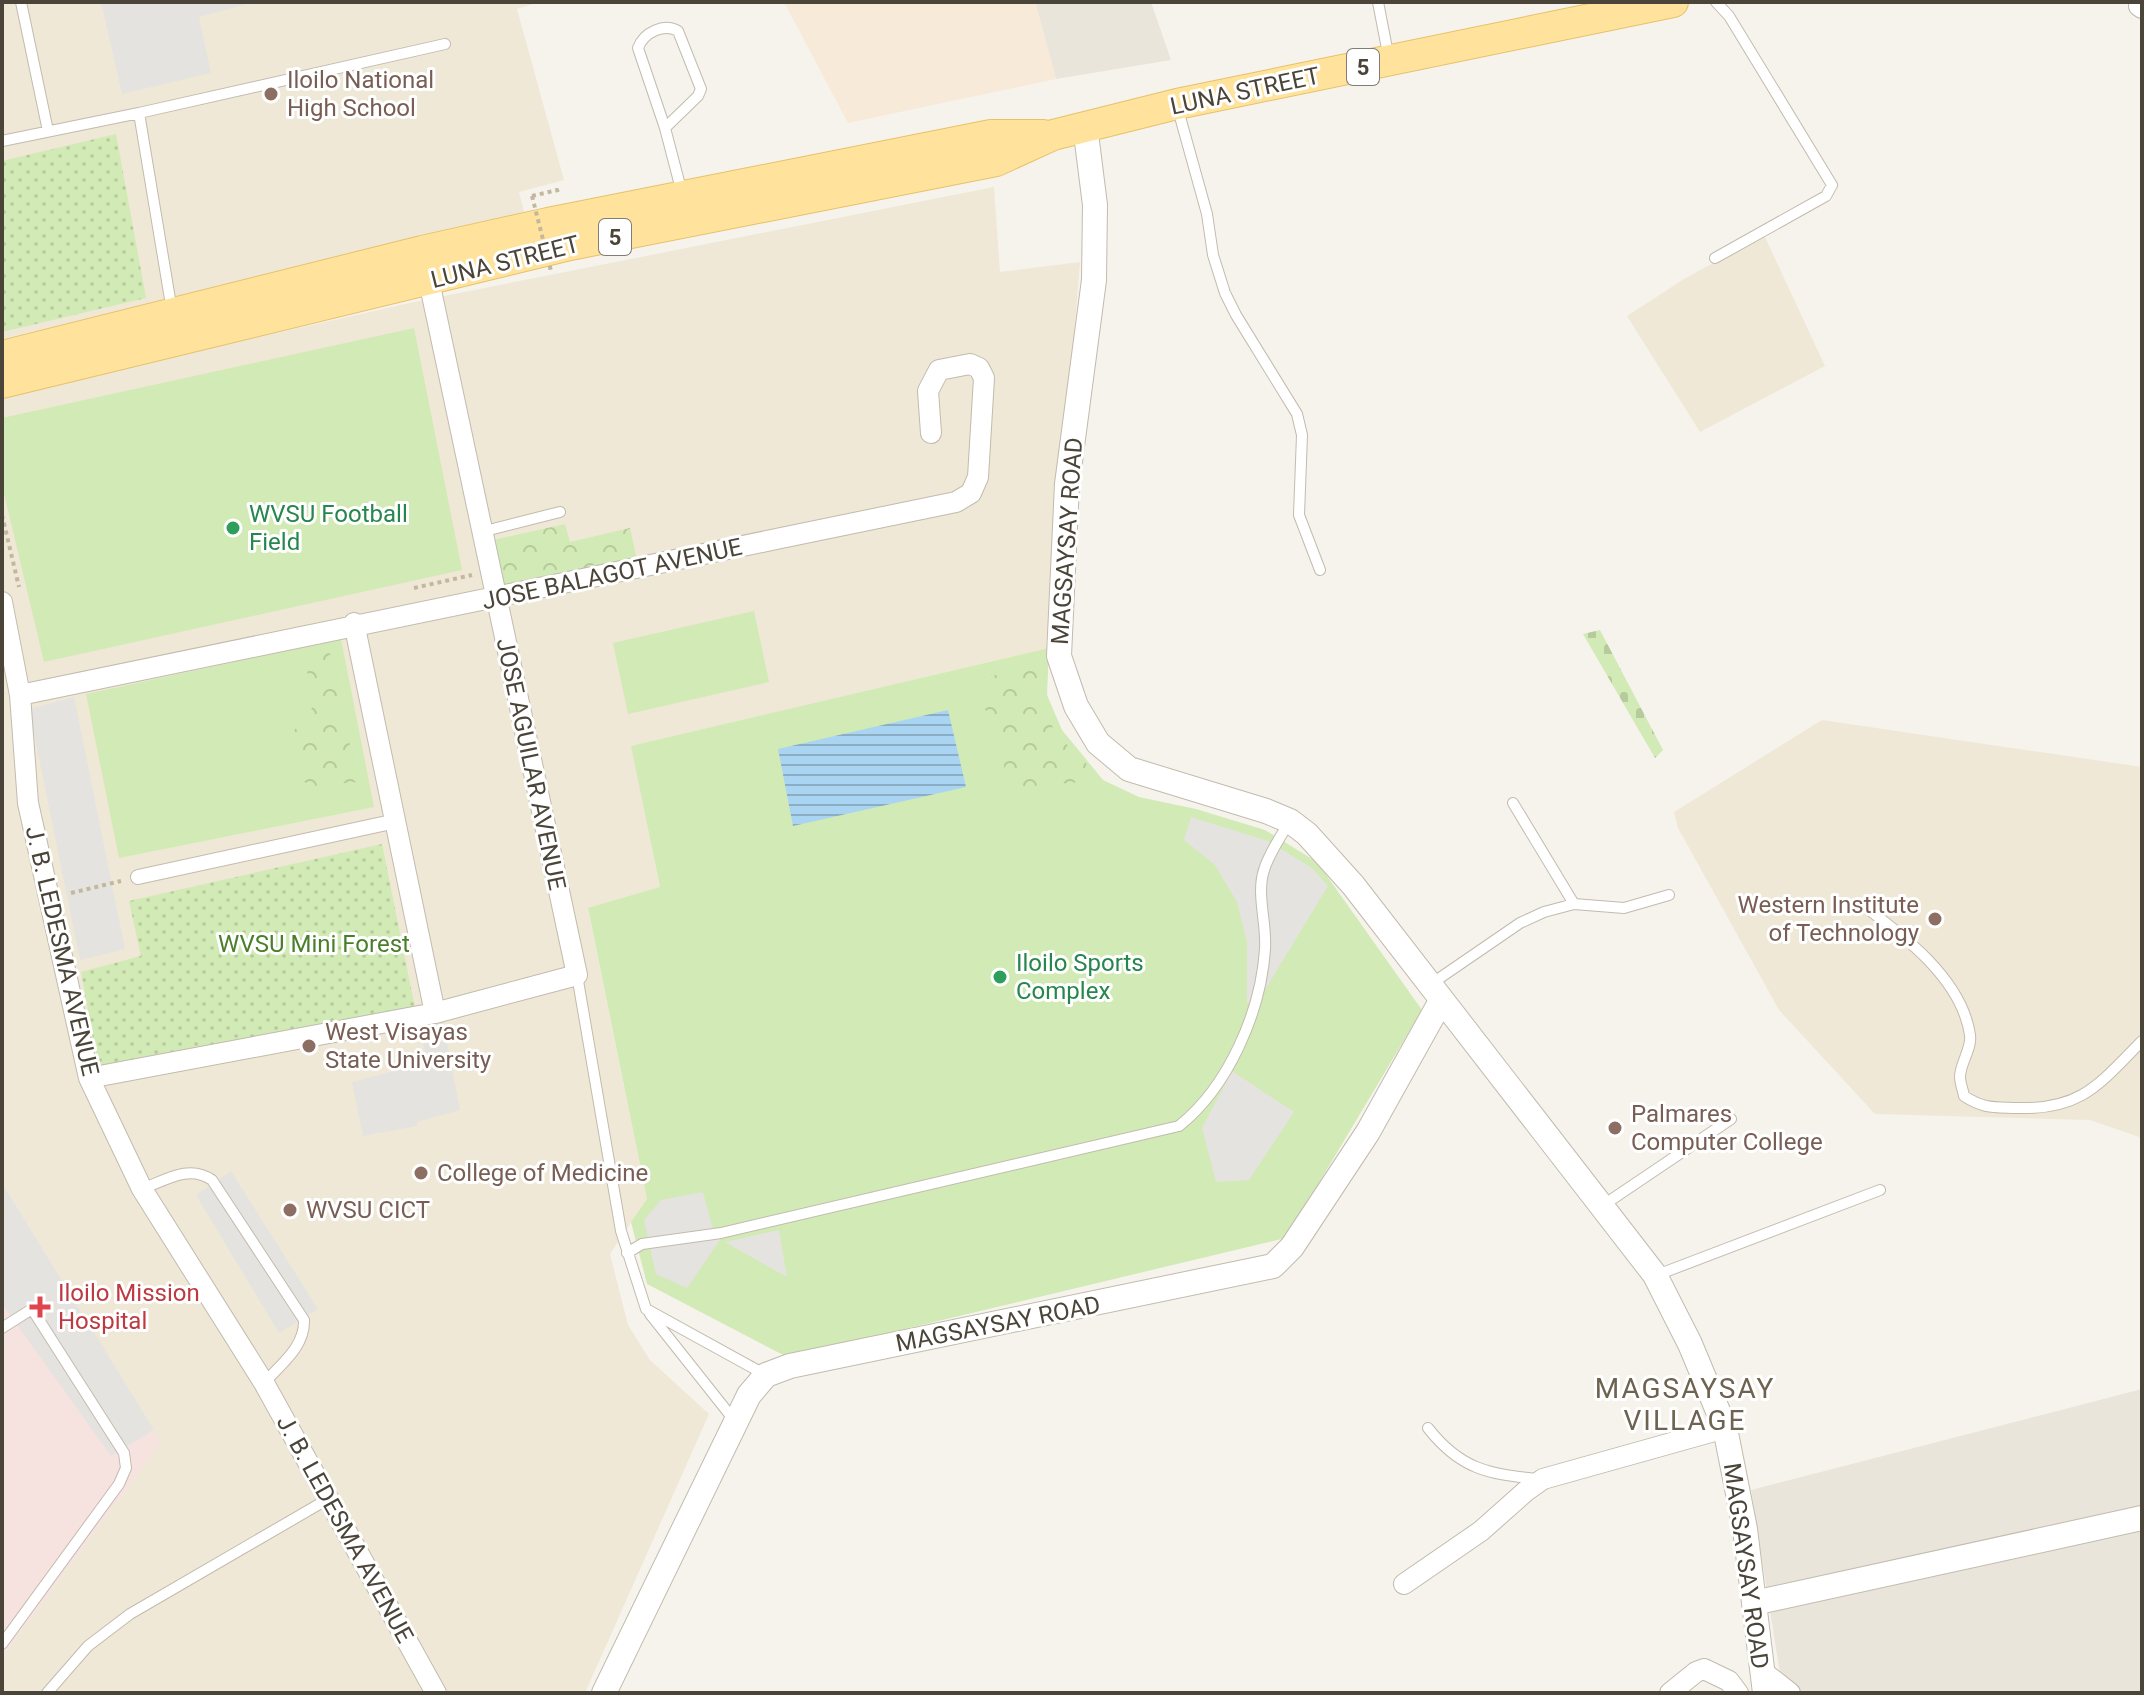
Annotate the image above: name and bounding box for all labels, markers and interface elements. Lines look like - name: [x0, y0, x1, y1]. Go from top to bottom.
- road number: 5: [1347, 49, 1379, 85]
- street label: LUNA STREET: [1168, 62, 1322, 120]
- place label: Iloilo National High School: [287, 66, 434, 122]
- marker: Iloilo National High School: [262, 85, 280, 103]
- road number: 5: [599, 219, 631, 255]
- street label: LUNA STREET: [428, 230, 582, 294]
- street label: MAGSAYSAY ROAD: [1046, 436, 1088, 646]
- place label: WVSU Football Field: [249, 500, 408, 556]
- marker: WVSU Football Field: [224, 519, 242, 537]
- street label: JOSE BALAGOT AVENUE: [479, 533, 745, 615]
- street label: JOSE AGUILAR AVENUE: [491, 635, 571, 893]
- street label: J. B. LEDESMA AVENUE: [20, 823, 104, 1079]
- place label: Western Institute of Technology: [1738, 891, 1920, 947]
- marker: Western Institute of Technology: [1926, 910, 1944, 928]
- park label: WVSU Mini Forest: [218, 930, 410, 958]
- place label: Iloilo Sports Complex: [1016, 949, 1144, 1005]
- marker: Iloilo Sports Complex: [991, 968, 1009, 986]
- place label: West Visayas State University: [325, 1018, 492, 1074]
- marker: West Visayas State University: [300, 1037, 318, 1055]
- place label: Palmares Computer College: [1631, 1100, 1823, 1156]
- marker: Palmares Computer College: [1606, 1119, 1624, 1137]
- place label: College of Medicine: [437, 1159, 648, 1187]
- marker: College of Medicine: [412, 1164, 430, 1182]
- place label: WVSU CICT: [306, 1196, 430, 1224]
- marker: WVSU CICT: [281, 1201, 299, 1219]
- place label: Iloilo Mission Hospital: [58, 1279, 200, 1335]
- street label: MAGSAYSAY ROAD: [893, 1290, 1103, 1358]
- marker: Iloilo Mission Hospital: [29, 1296, 51, 1318]
- district label: MAGSAYSAY VILLAGE: [1595, 1372, 1775, 1437]
- street label: J. B. LEDESMA AVENUE: [271, 1410, 419, 1648]
- street label: MAGSAYSAY ROAD: [1718, 1461, 1774, 1671]

